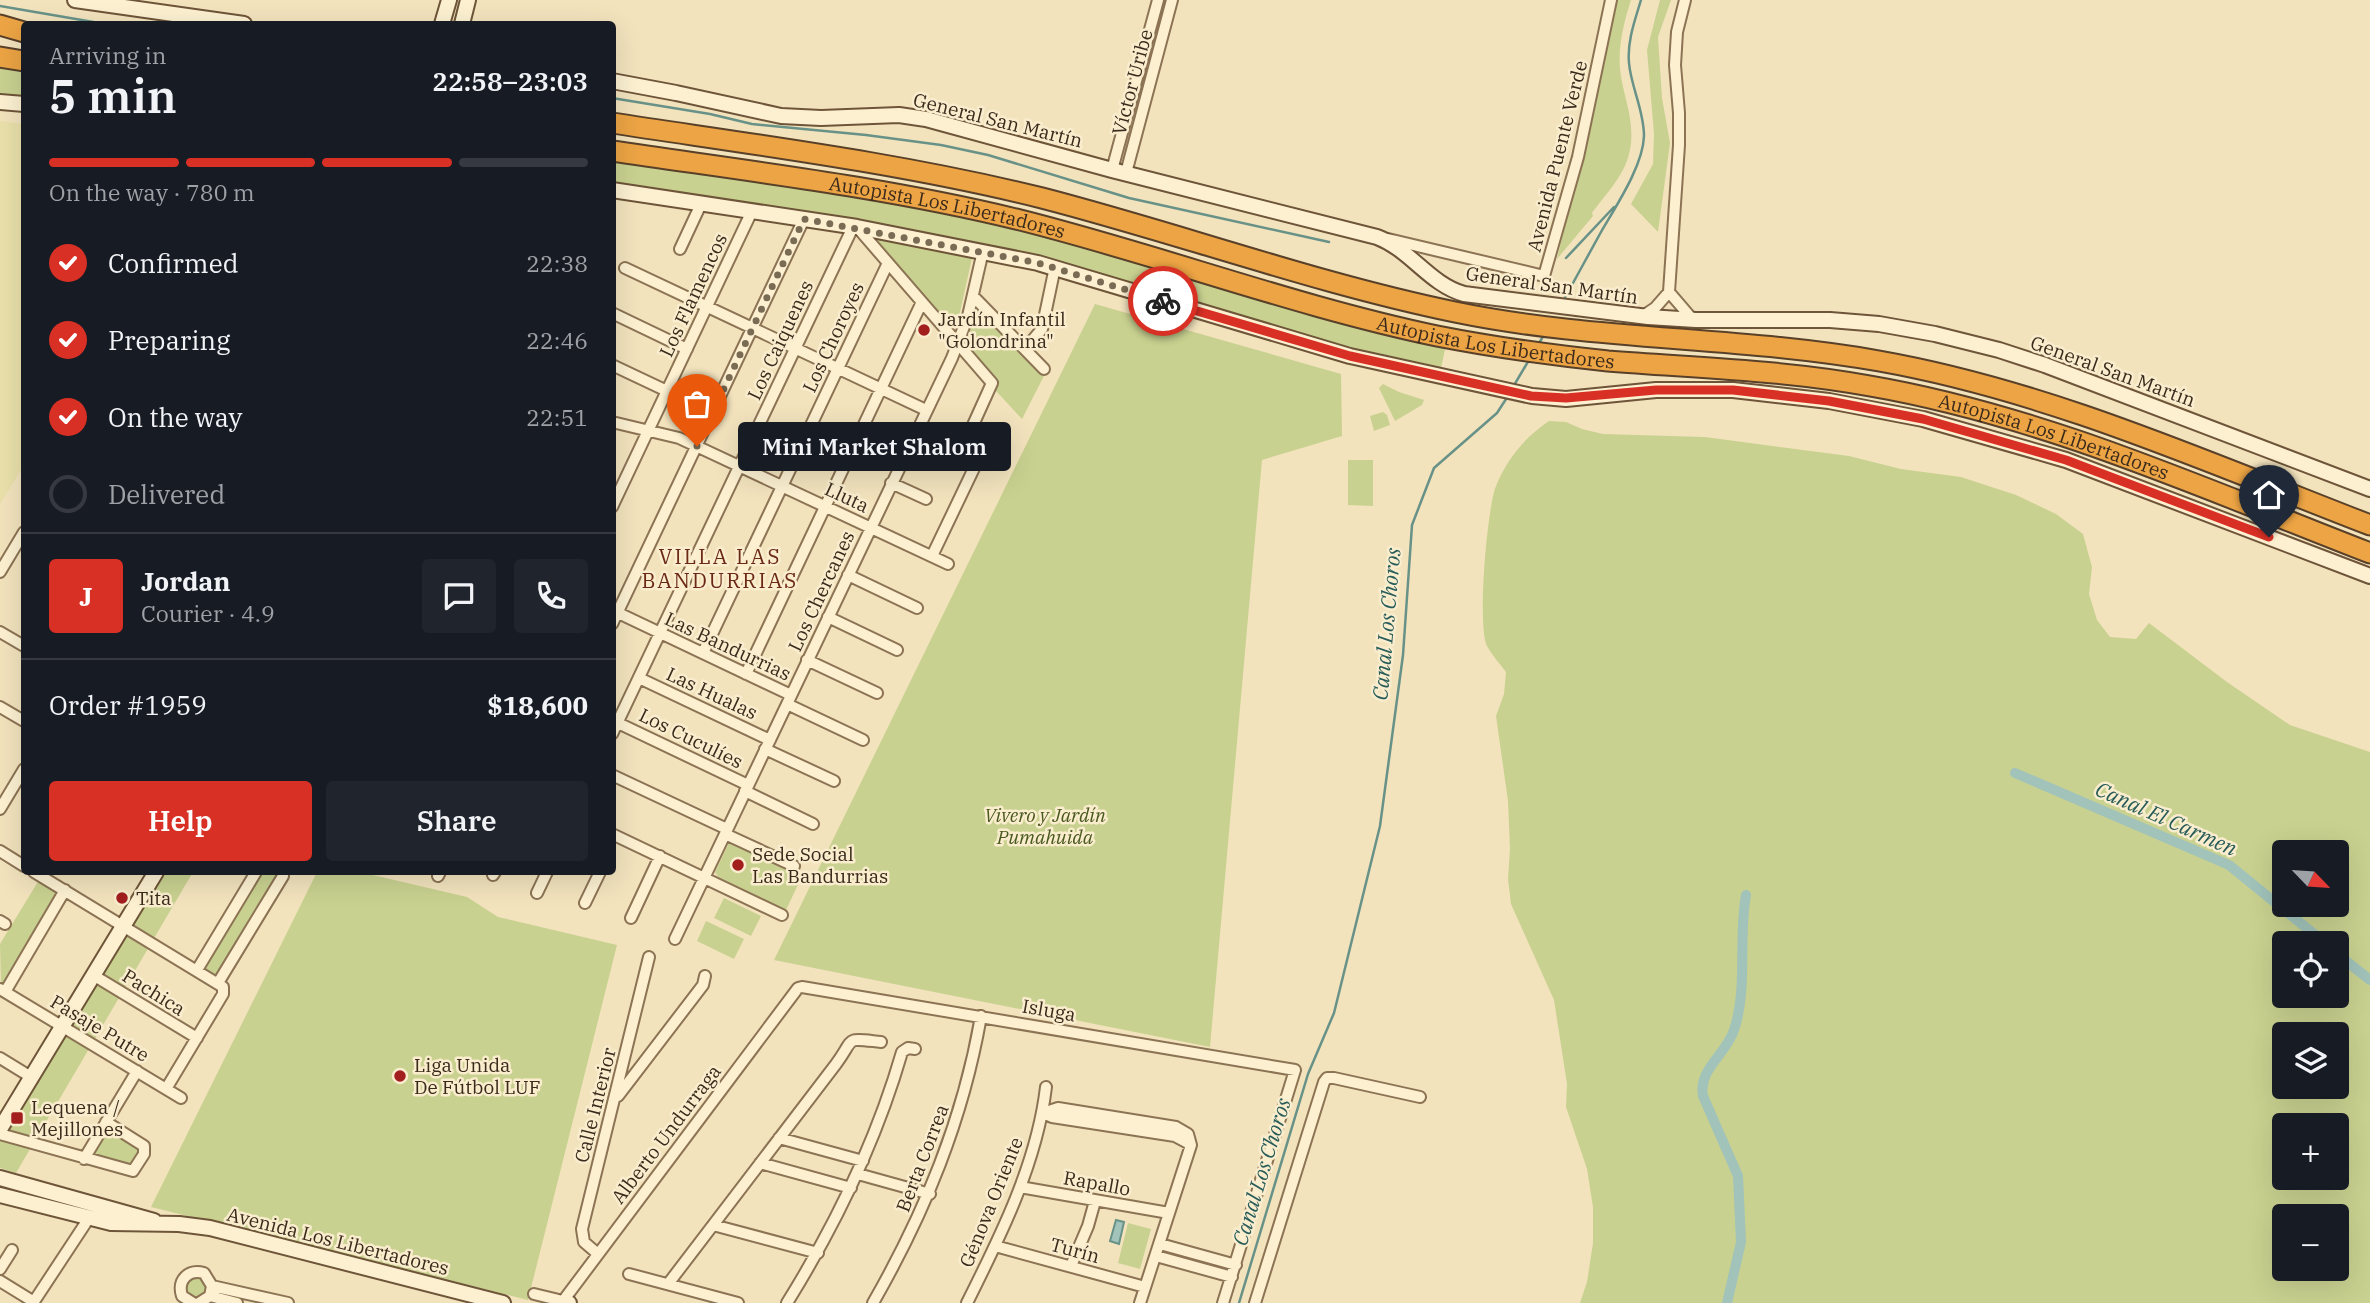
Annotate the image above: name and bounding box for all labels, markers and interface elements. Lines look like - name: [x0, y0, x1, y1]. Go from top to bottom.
- street label: Víctor Uribe: [1106, 27, 1158, 137]
- text: Arriving in: [49, 40, 166, 70]
- street label: Avenida Puente Verde: [1522, 58, 1592, 254]
- text: 22:58–23:03: [432, 64, 588, 98]
- text: 5 min: [49, 66, 177, 126]
- street label: General San Martín: [911, 87, 1085, 153]
- street label: Autopista Los Libertadores: [827, 171, 1068, 243]
- text: On the way · 780 m: [49, 177, 255, 207]
- street label: Los Flamencos: [654, 229, 732, 361]
- icon: check: [49, 244, 87, 282]
- text: Confirmed: [108, 246, 239, 280]
- text: 22:38: [526, 248, 588, 278]
- street label: General San Martín: [1464, 261, 1640, 309]
- courier: [1128, 266, 1198, 336]
- street label: Los Caiquenes: [742, 276, 818, 404]
- street label: Los Choroyes: [797, 278, 869, 396]
- icon: bike: [1144, 282, 1182, 320]
- place label: Jardín Infantil "Golondrina": [938, 307, 1066, 353]
- street label: Autopista Los Libertadores: [1374, 311, 1616, 373]
- icon: check: [49, 321, 87, 359]
- marker: Jardín Infantil "Golondrina": [916, 322, 932, 338]
- text: Preparing: [108, 323, 230, 357]
- text: 22:46: [526, 325, 588, 355]
- street label: General San Martín: [2027, 330, 2199, 412]
- pin: [667, 374, 727, 446]
- icon: bag: [678, 385, 716, 423]
- street label: Autopista Los Libertadores: [1936, 389, 2172, 485]
- icon: check: [49, 398, 87, 436]
- text: On the way: [108, 400, 242, 434]
- text: 22:51: [526, 402, 588, 432]
- callout: Mini Market Shalom: [739, 422, 1012, 471]
- text: Mini Market Shalom: [762, 431, 987, 461]
- pin: [2239, 465, 2299, 537]
- street label: Lluta: [821, 476, 873, 518]
- icon: home: [2250, 476, 2288, 514]
- text: Delivered: [108, 477, 225, 511]
- street label: Los Chercanes: [783, 527, 859, 655]
- district label: VILLA LAS BANDURRIAS: [642, 542, 798, 594]
- water label: Canal Los Choros: [1365, 546, 1407, 701]
- button: chat: [422, 559, 496, 633]
- button: phone: [514, 559, 588, 633]
- text: Jordan: [141, 564, 231, 598]
- text: J: [79, 579, 93, 613]
- text: Courier · 4.9: [141, 598, 275, 628]
- street label: Las Bandurrias: [661, 606, 795, 686]
- street label: Las Hualas: [663, 661, 761, 725]
- text: Order #1959: [49, 688, 207, 722]
- text: $18,600: [487, 688, 588, 722]
- street label: Los Cuculíes: [635, 703, 747, 773]
- water label: Canal El Carmen: [2091, 774, 2242, 862]
- button: Help: [49, 781, 312, 861]
- button: Share: [326, 781, 588, 861]
- park label: Vivero y Jardín Pumahuida: [984, 803, 1106, 849]
- north arrow: [2272, 840, 2348, 917]
- map controls: [2272, 840, 2349, 1281]
- place label: Sede Social Las Bandurrias: [752, 842, 888, 888]
- marker: Sede Social Las Bandurrias: [730, 857, 746, 873]
- place label: Tita: [136, 886, 171, 910]
- marker: Tita: [114, 890, 130, 906]
- button: locate: [2272, 931, 2349, 1008]
- street label: Pachica: [118, 963, 190, 1021]
- street label: Pasaje Putre: [46, 989, 154, 1067]
- street label: Isluga: [1020, 993, 1078, 1027]
- button: layers: [2272, 1022, 2349, 1099]
- street label: Calle Interior: [569, 1044, 621, 1165]
- place label: Liga Unida De Fútbol LUF: [414, 1053, 541, 1099]
- street label: Alberto Undurraga: [606, 1060, 726, 1208]
- marker: Liga Unida De Fútbol LUF: [392, 1068, 408, 1084]
- water label: Canal Los Choros: [1225, 1094, 1297, 1249]
- place label: Lequena / Mejillones: [31, 1095, 123, 1141]
- street label: Berta Correa: [890, 1101, 954, 1215]
- marker: Lequena / Mejillones: [9, 1110, 25, 1126]
- button: +: [2272, 1113, 2349, 1190]
- street label: Génova Oriente: [954, 1133, 1028, 1271]
- street label: Rapallo: [1062, 1165, 1132, 1201]
- street label: Avenida Los Libertadores: [225, 1202, 451, 1280]
- button: −: [2272, 1204, 2349, 1281]
- street label: Turín: [1048, 1232, 1102, 1268]

